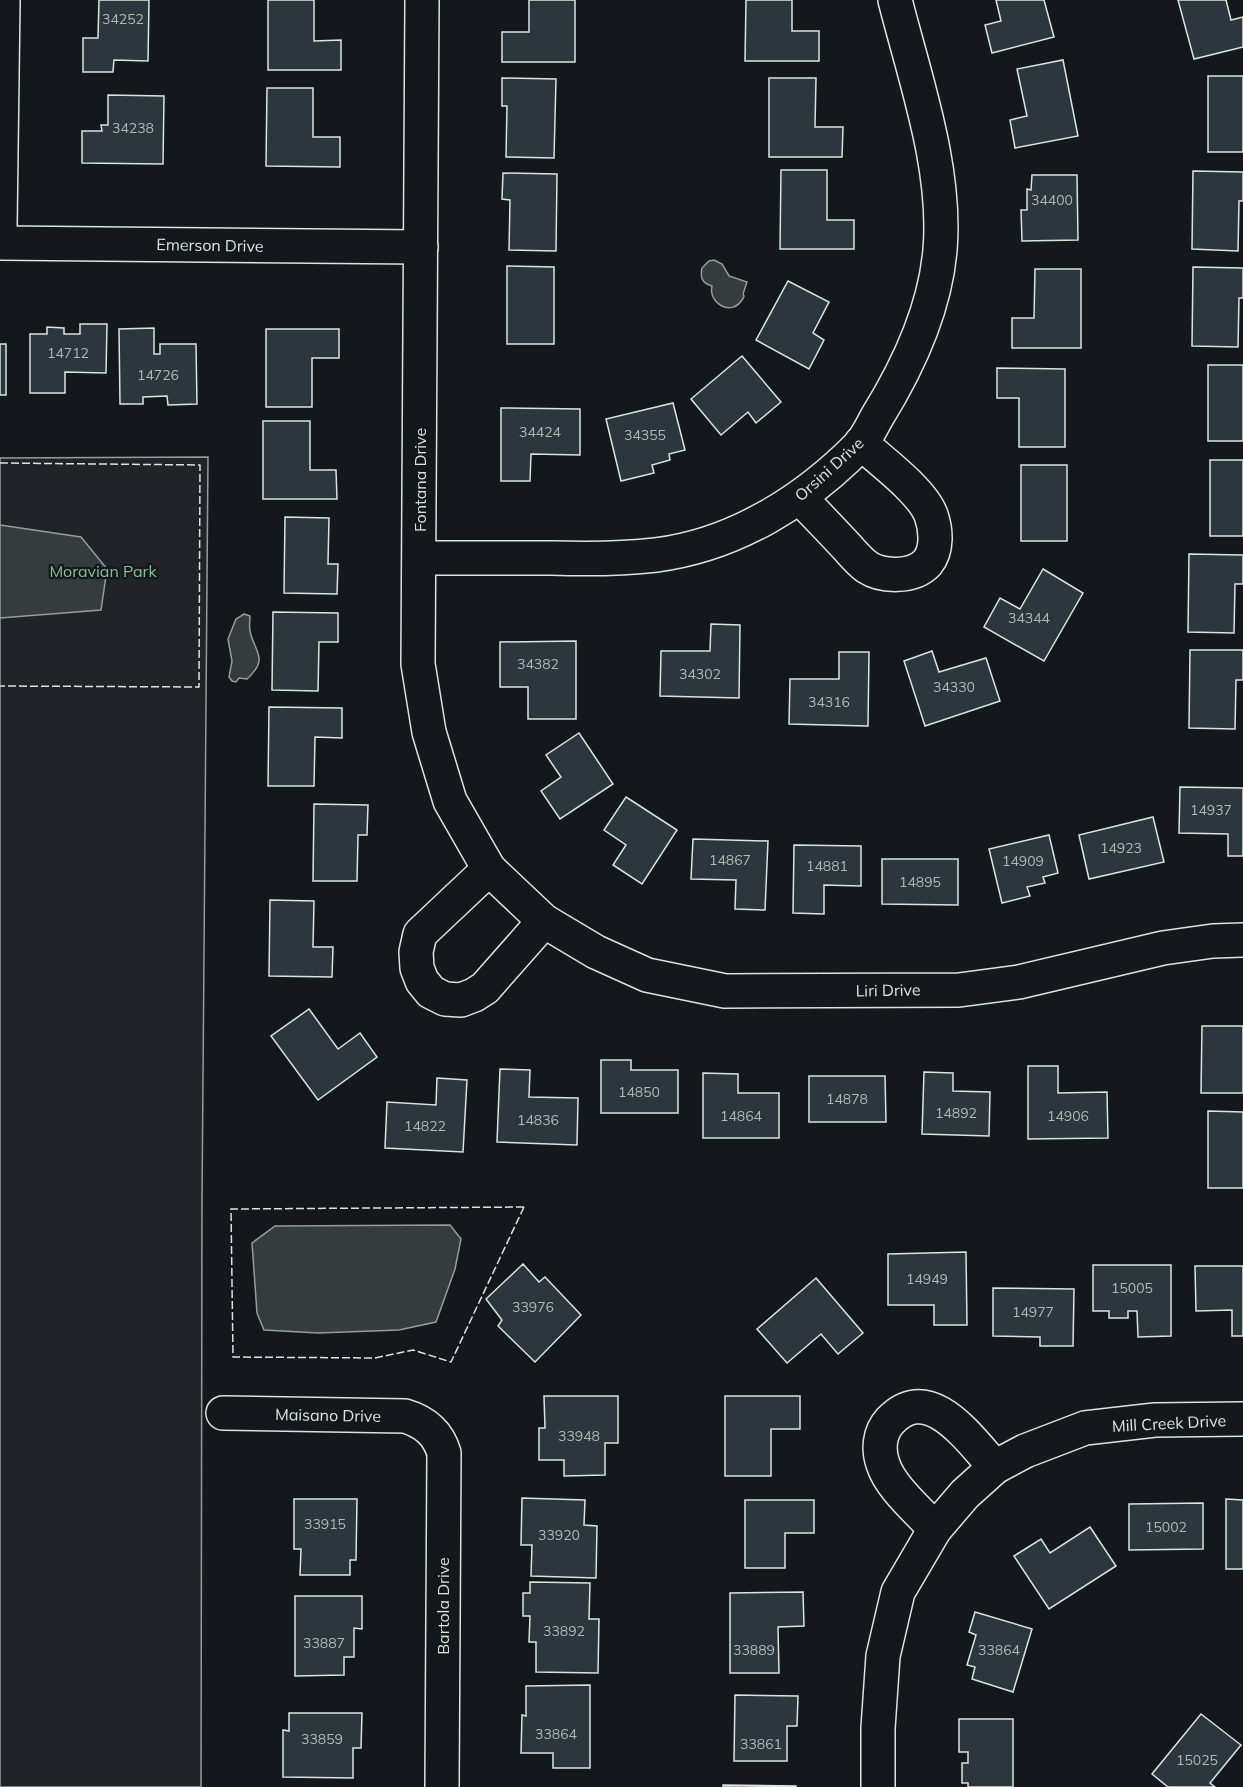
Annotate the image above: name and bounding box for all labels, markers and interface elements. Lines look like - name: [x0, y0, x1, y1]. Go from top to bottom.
- house number: 34252: [102, 10, 144, 28]
- house number: 34238: [112, 119, 154, 137]
- house number: 34400: [1031, 191, 1073, 209]
- street label: Emerson Drive: [156, 234, 264, 256]
- house number: 14712: [47, 344, 89, 362]
- house number: 14726: [137, 366, 179, 384]
- house number: 34424: [519, 423, 562, 441]
- house number: 34355: [624, 426, 666, 444]
- street label: Fontana Drive: [410, 428, 430, 532]
- street label: Orsini Drive: [790, 433, 868, 505]
- park label: Moravian Park: [49, 561, 157, 581]
- house number: 34344: [1008, 609, 1051, 627]
- house number: 34382: [517, 655, 559, 673]
- house number: 34302: [679, 665, 721, 683]
- house number: 34330: [933, 678, 975, 696]
- house number: 34316: [808, 693, 850, 711]
- house number: 14937: [1190, 801, 1232, 819]
- house number: 14923: [1100, 839, 1142, 857]
- house number: 14867: [709, 851, 751, 869]
- house number: 14909: [1002, 852, 1044, 870]
- house number: 14881: [806, 857, 848, 875]
- house number: 14895: [899, 873, 941, 891]
- street label: Liri Drive: [855, 979, 921, 1001]
- house number: 14850: [618, 1083, 660, 1101]
- house number: 14878: [826, 1090, 868, 1108]
- house number: 14892: [935, 1104, 977, 1122]
- house number: 14864: [720, 1107, 763, 1125]
- house number: 14906: [1047, 1107, 1089, 1125]
- house number: 14836: [517, 1111, 559, 1129]
- house number: 14822: [404, 1117, 446, 1135]
- house number: 14949: [906, 1270, 948, 1288]
- house number: 15005: [1111, 1279, 1153, 1297]
- house number: 33976: [512, 1298, 554, 1316]
- house number: 14977: [1012, 1303, 1054, 1321]
- street label: Maisano Drive: [275, 1404, 381, 1426]
- street label: Mill Creek Drive: [1111, 1410, 1227, 1436]
- house number: 33948: [558, 1427, 600, 1445]
- house number: 33915: [304, 1515, 346, 1533]
- house number: 15002: [1145, 1518, 1187, 1536]
- house number: 33920: [538, 1526, 580, 1544]
- street label: Bartola Drive: [433, 1557, 453, 1655]
- house number: 33892: [543, 1622, 585, 1640]
- house number: 33887: [303, 1634, 345, 1652]
- house number: 33889: [733, 1641, 775, 1659]
- house number: 33864: [978, 1641, 1021, 1659]
- house number: 33864: [535, 1725, 578, 1743]
- house number: 33859: [301, 1730, 343, 1748]
- house number: 33861: [740, 1735, 782, 1753]
- house number: 15025: [1176, 1751, 1218, 1769]

